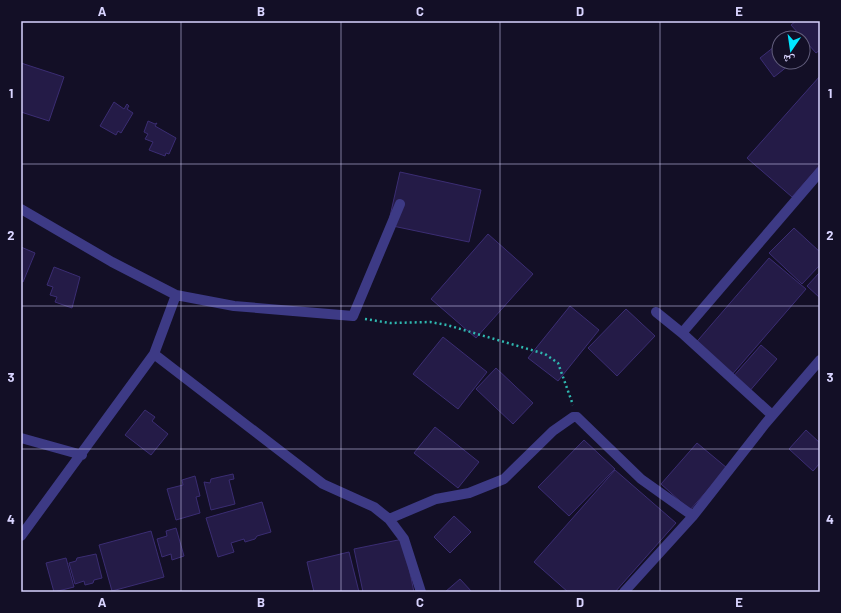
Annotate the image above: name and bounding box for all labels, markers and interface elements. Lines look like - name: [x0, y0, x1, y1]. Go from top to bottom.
- text: A: [98, 3, 107, 19]
- text: B: [257, 3, 265, 19]
- text: C: [416, 3, 424, 19]
- text: D: [576, 3, 584, 19]
- text: E: [735, 3, 743, 19]
- north arrow: [771, 30, 811, 70]
- text: ش: [781, 51, 796, 68]
- text: 1: [9, 85, 13, 101]
- text: 1: [828, 85, 832, 101]
- text: 2: [7, 227, 15, 243]
- text: 2: [826, 227, 834, 243]
- text: 3: [7, 369, 15, 385]
- text: 3: [826, 369, 834, 385]
- text: 4: [7, 511, 15, 527]
- text: 4: [826, 511, 834, 527]
- text: A: [98, 594, 107, 610]
- text: B: [257, 594, 265, 610]
- text: C: [416, 594, 424, 610]
- text: D: [576, 594, 584, 610]
- text: E: [735, 594, 743, 610]

